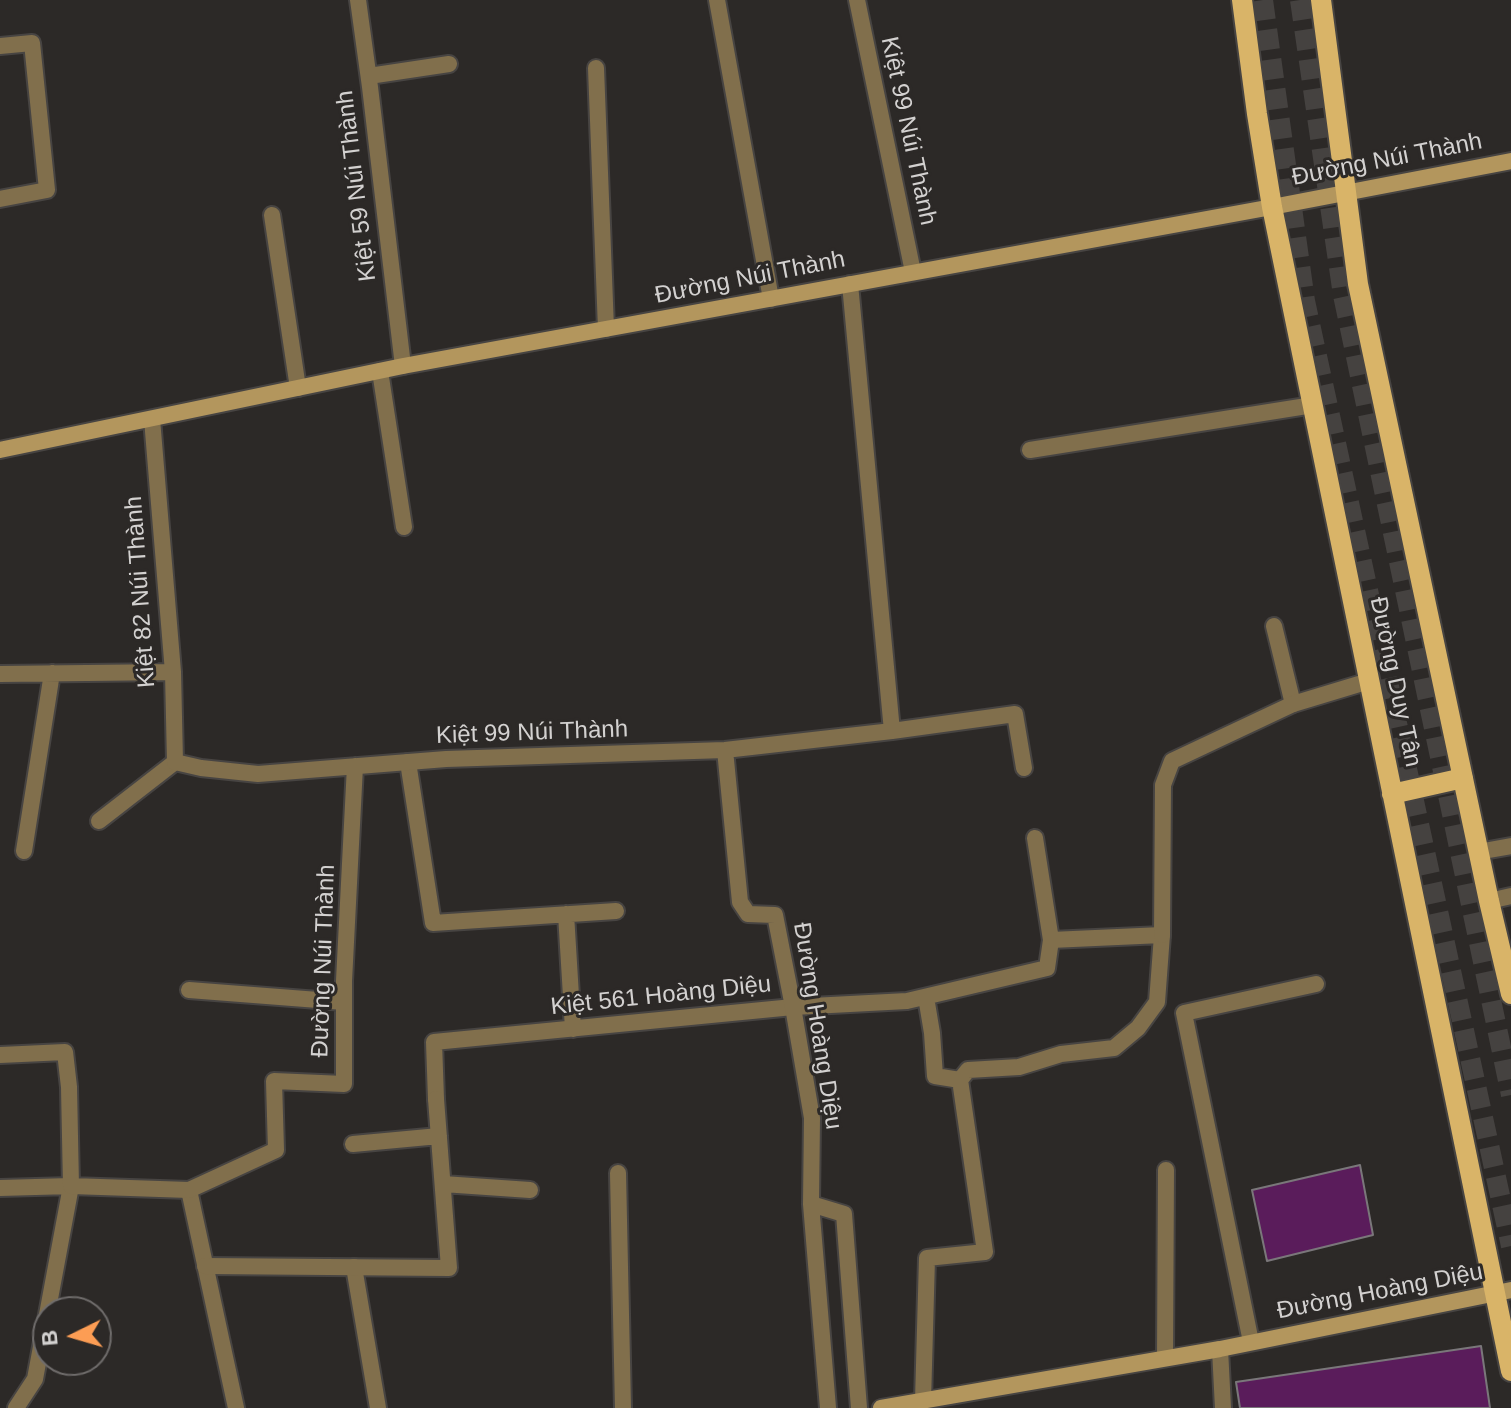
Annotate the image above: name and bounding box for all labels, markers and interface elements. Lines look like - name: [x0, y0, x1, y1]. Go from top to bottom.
- street label: Kiệt 99 Núi Thành: [874, 34, 942, 228]
- street label: Kiệt 59 Núi Thành: [331, 89, 383, 283]
- street label: Đường Núi Thành: [1289, 127, 1485, 193]
- street label: Đường Núi Thành: [652, 245, 848, 311]
- street label: Kiệt 82 Núi Thành: [120, 495, 162, 689]
- street label: Đường Duy Tân: [1363, 594, 1427, 770]
- street label: Kiệt 99 Núi Thành: [435, 715, 629, 751]
- street label: Đường Núi Thành: [306, 864, 342, 1058]
- street label: Đường Hoàng Diệu: [786, 920, 848, 1132]
- street label: Kiệt 561 Hoàng Diệu: [549, 970, 773, 1022]
- street label: Đường Hoàng Diệu: [1275, 1258, 1485, 1326]
- north arrow: [32, 1296, 112, 1376]
- text: B: [36, 1329, 63, 1347]

